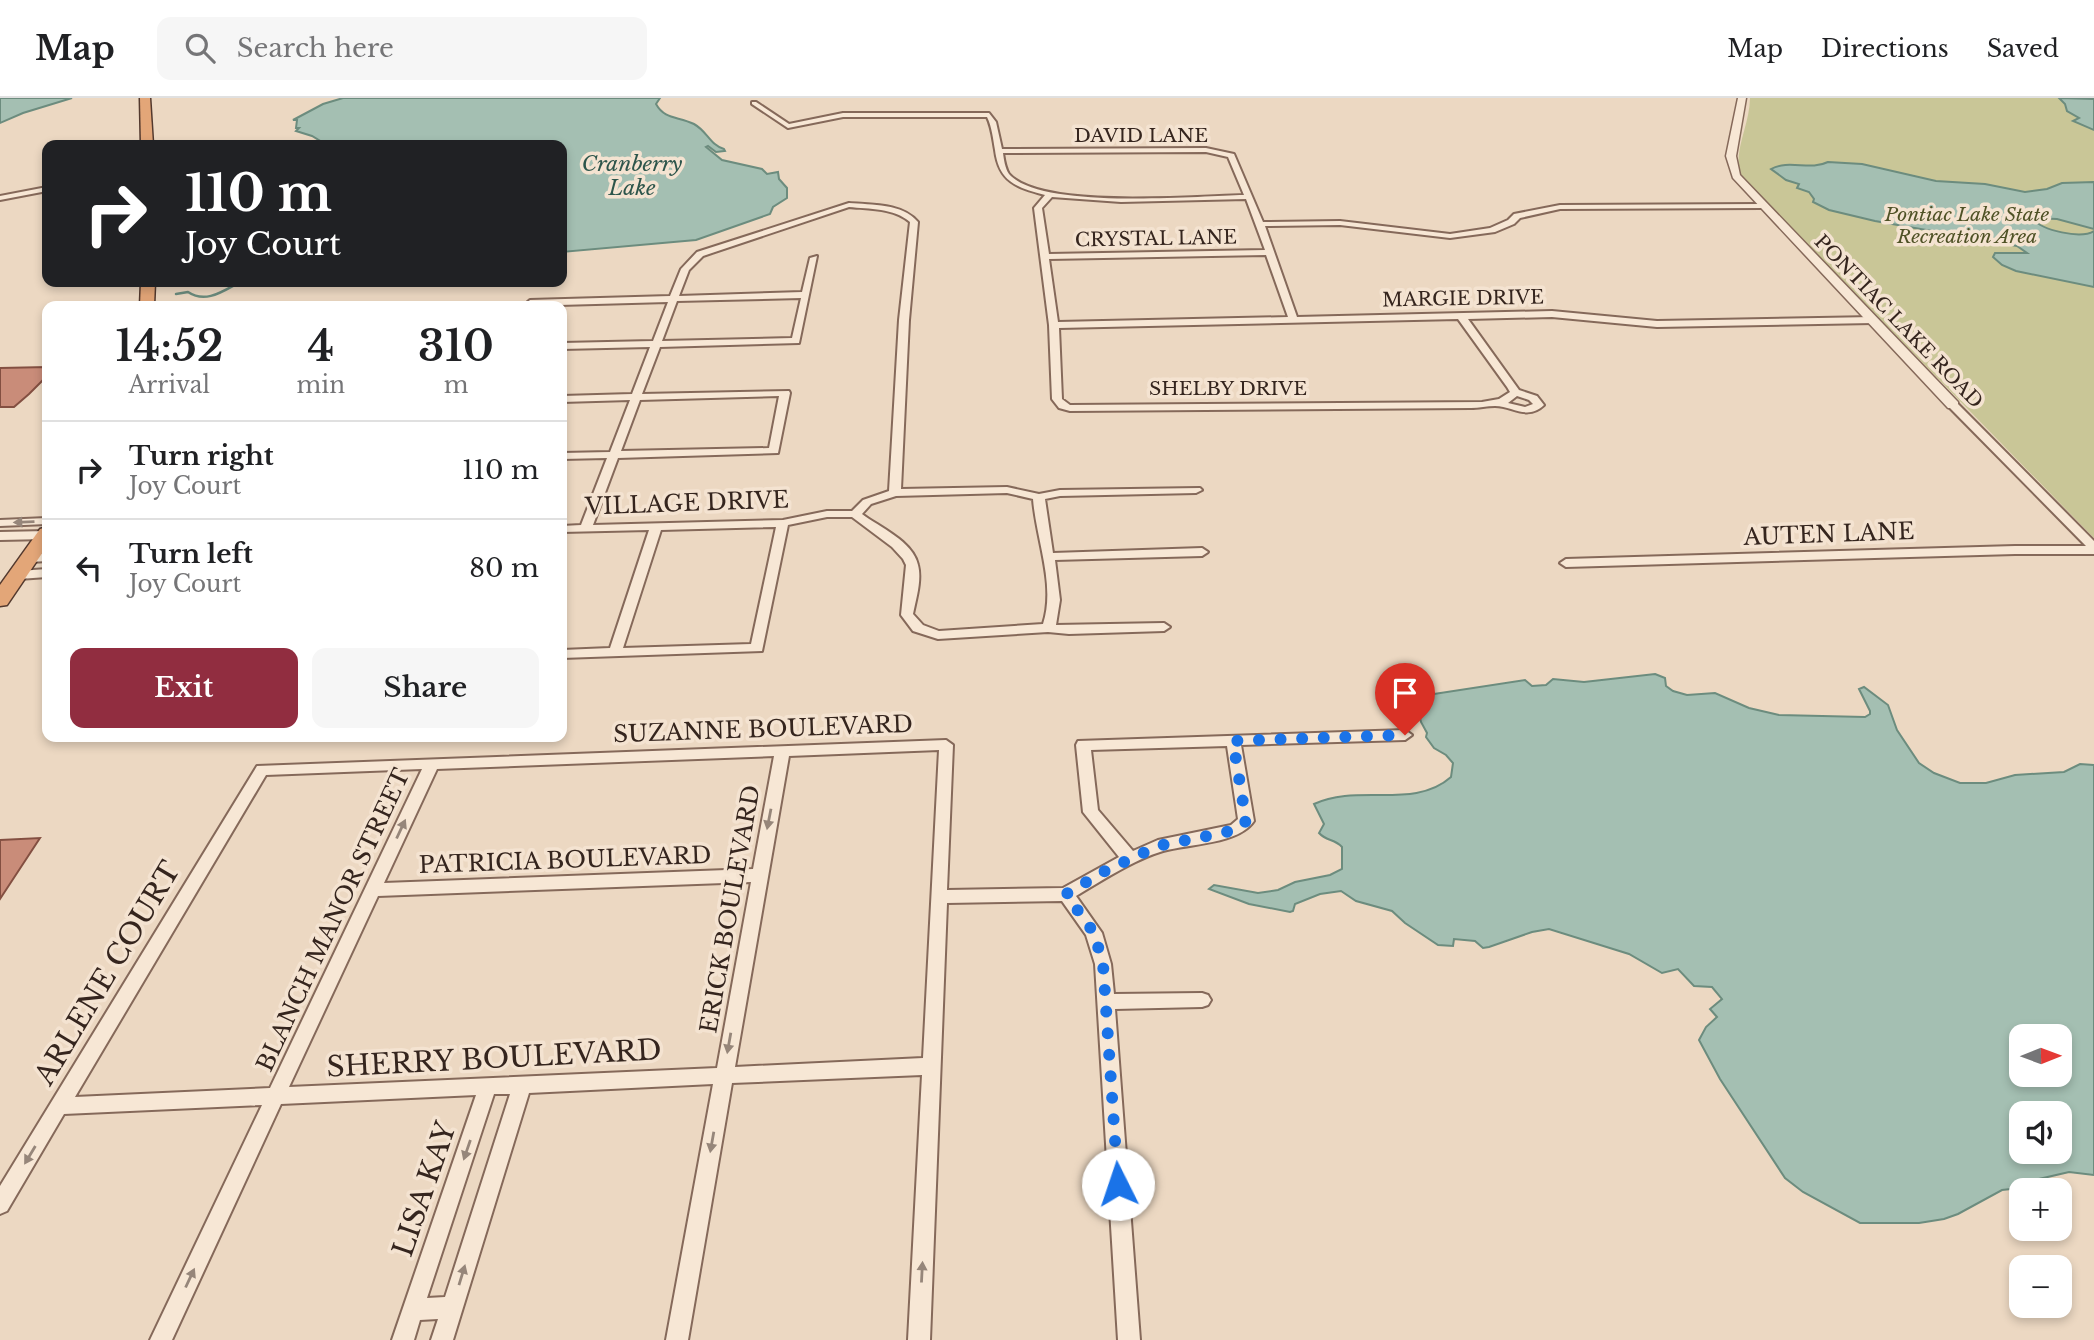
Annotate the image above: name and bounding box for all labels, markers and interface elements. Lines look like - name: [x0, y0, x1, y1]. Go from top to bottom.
- search box: [157, 17, 647, 80]
- text: Map: [35, 28, 115, 69]
- icon: search: [181, 29, 219, 67]
- text: Search here: [237, 32, 394, 64]
- text: Map: [1727, 34, 1783, 63]
- text: Directions: [1821, 34, 1949, 63]
- text: Saved: [1987, 34, 2059, 63]
- street label: DAVID LANE: [1074, 124, 1208, 147]
- water label: Cranberry Lake: [582, 151, 683, 201]
- text: 110 m: [185, 163, 332, 224]
- icon: right: [70, 168, 161, 259]
- park label: Pontiac Lake State Recreation Area: [1884, 203, 2049, 248]
- text: Joy Court: [185, 224, 341, 264]
- street label: CRYSTAL LANE: [1075, 226, 1237, 251]
- street label: PONTIAC LAKE ROAD: [1810, 230, 1988, 413]
- street label: MARGIE DRIVE: [1382, 286, 1544, 311]
- text: 14:52: [115, 320, 224, 372]
- text: 4: [307, 320, 334, 372]
- text: 310: [418, 320, 494, 372]
- text: Arrival: [129, 371, 210, 399]
- text: min: [297, 371, 345, 399]
- text: m: [444, 371, 468, 399]
- street label: SHELBY DRIVE: [1149, 377, 1307, 400]
- text: Turn right: [129, 440, 274, 472]
- icon: right: [70, 451, 108, 489]
- text: 110 m: [462, 454, 539, 486]
- text: Joy Court: [129, 472, 241, 500]
- street label: VILLAGE DRIVE: [584, 485, 789, 521]
- one-way arrow: [12, 517, 34, 528]
- street label: AUTEN LANE: [1742, 517, 1915, 551]
- text: Turn left: [129, 538, 253, 570]
- icon: left: [70, 549, 108, 587]
- text: 80 m: [469, 552, 539, 584]
- text: Joy Court: [129, 570, 241, 598]
- button: Exit: [70, 648, 298, 728]
- button: Share: [312, 648, 539, 728]
- pin: [1375, 663, 1435, 735]
- icon: arrive: [1386, 674, 1424, 712]
- street label: SUZANNE BOULEVARD: [613, 710, 913, 748]
- street label: BLANCH MANOR STREET: [250, 764, 416, 1076]
- street label: ERICK BOULEVARD: [694, 783, 766, 1035]
- one-way arrow: [764, 808, 775, 830]
- one-way arrow: [395, 819, 407, 839]
- street label: PATRICIA BOULEVARD: [418, 841, 712, 879]
- street label: ARLENE COURT: [26, 855, 188, 1092]
- north arrow: [2009, 1024, 2072, 1087]
- map controls: [2009, 1024, 2072, 1318]
- street label: SHERRY BOULEVARD: [326, 1032, 662, 1085]
- one-way arrow: [724, 1032, 735, 1054]
- button: sound: [2009, 1101, 2072, 1164]
- street label: LISA KAY: [385, 1117, 464, 1261]
- one-way arrow: [706, 1131, 717, 1153]
- one-way arrow: [461, 1140, 471, 1161]
- one-way arrow: [23, 1145, 36, 1164]
- position arrow: [1081, 1147, 1155, 1221]
- button: +: [2009, 1178, 2072, 1241]
- button: −: [2009, 1255, 2072, 1318]
- one-way arrow: [916, 1261, 927, 1283]
- one-way arrow: [458, 1264, 468, 1285]
- one-way arrow: [184, 1268, 196, 1288]

